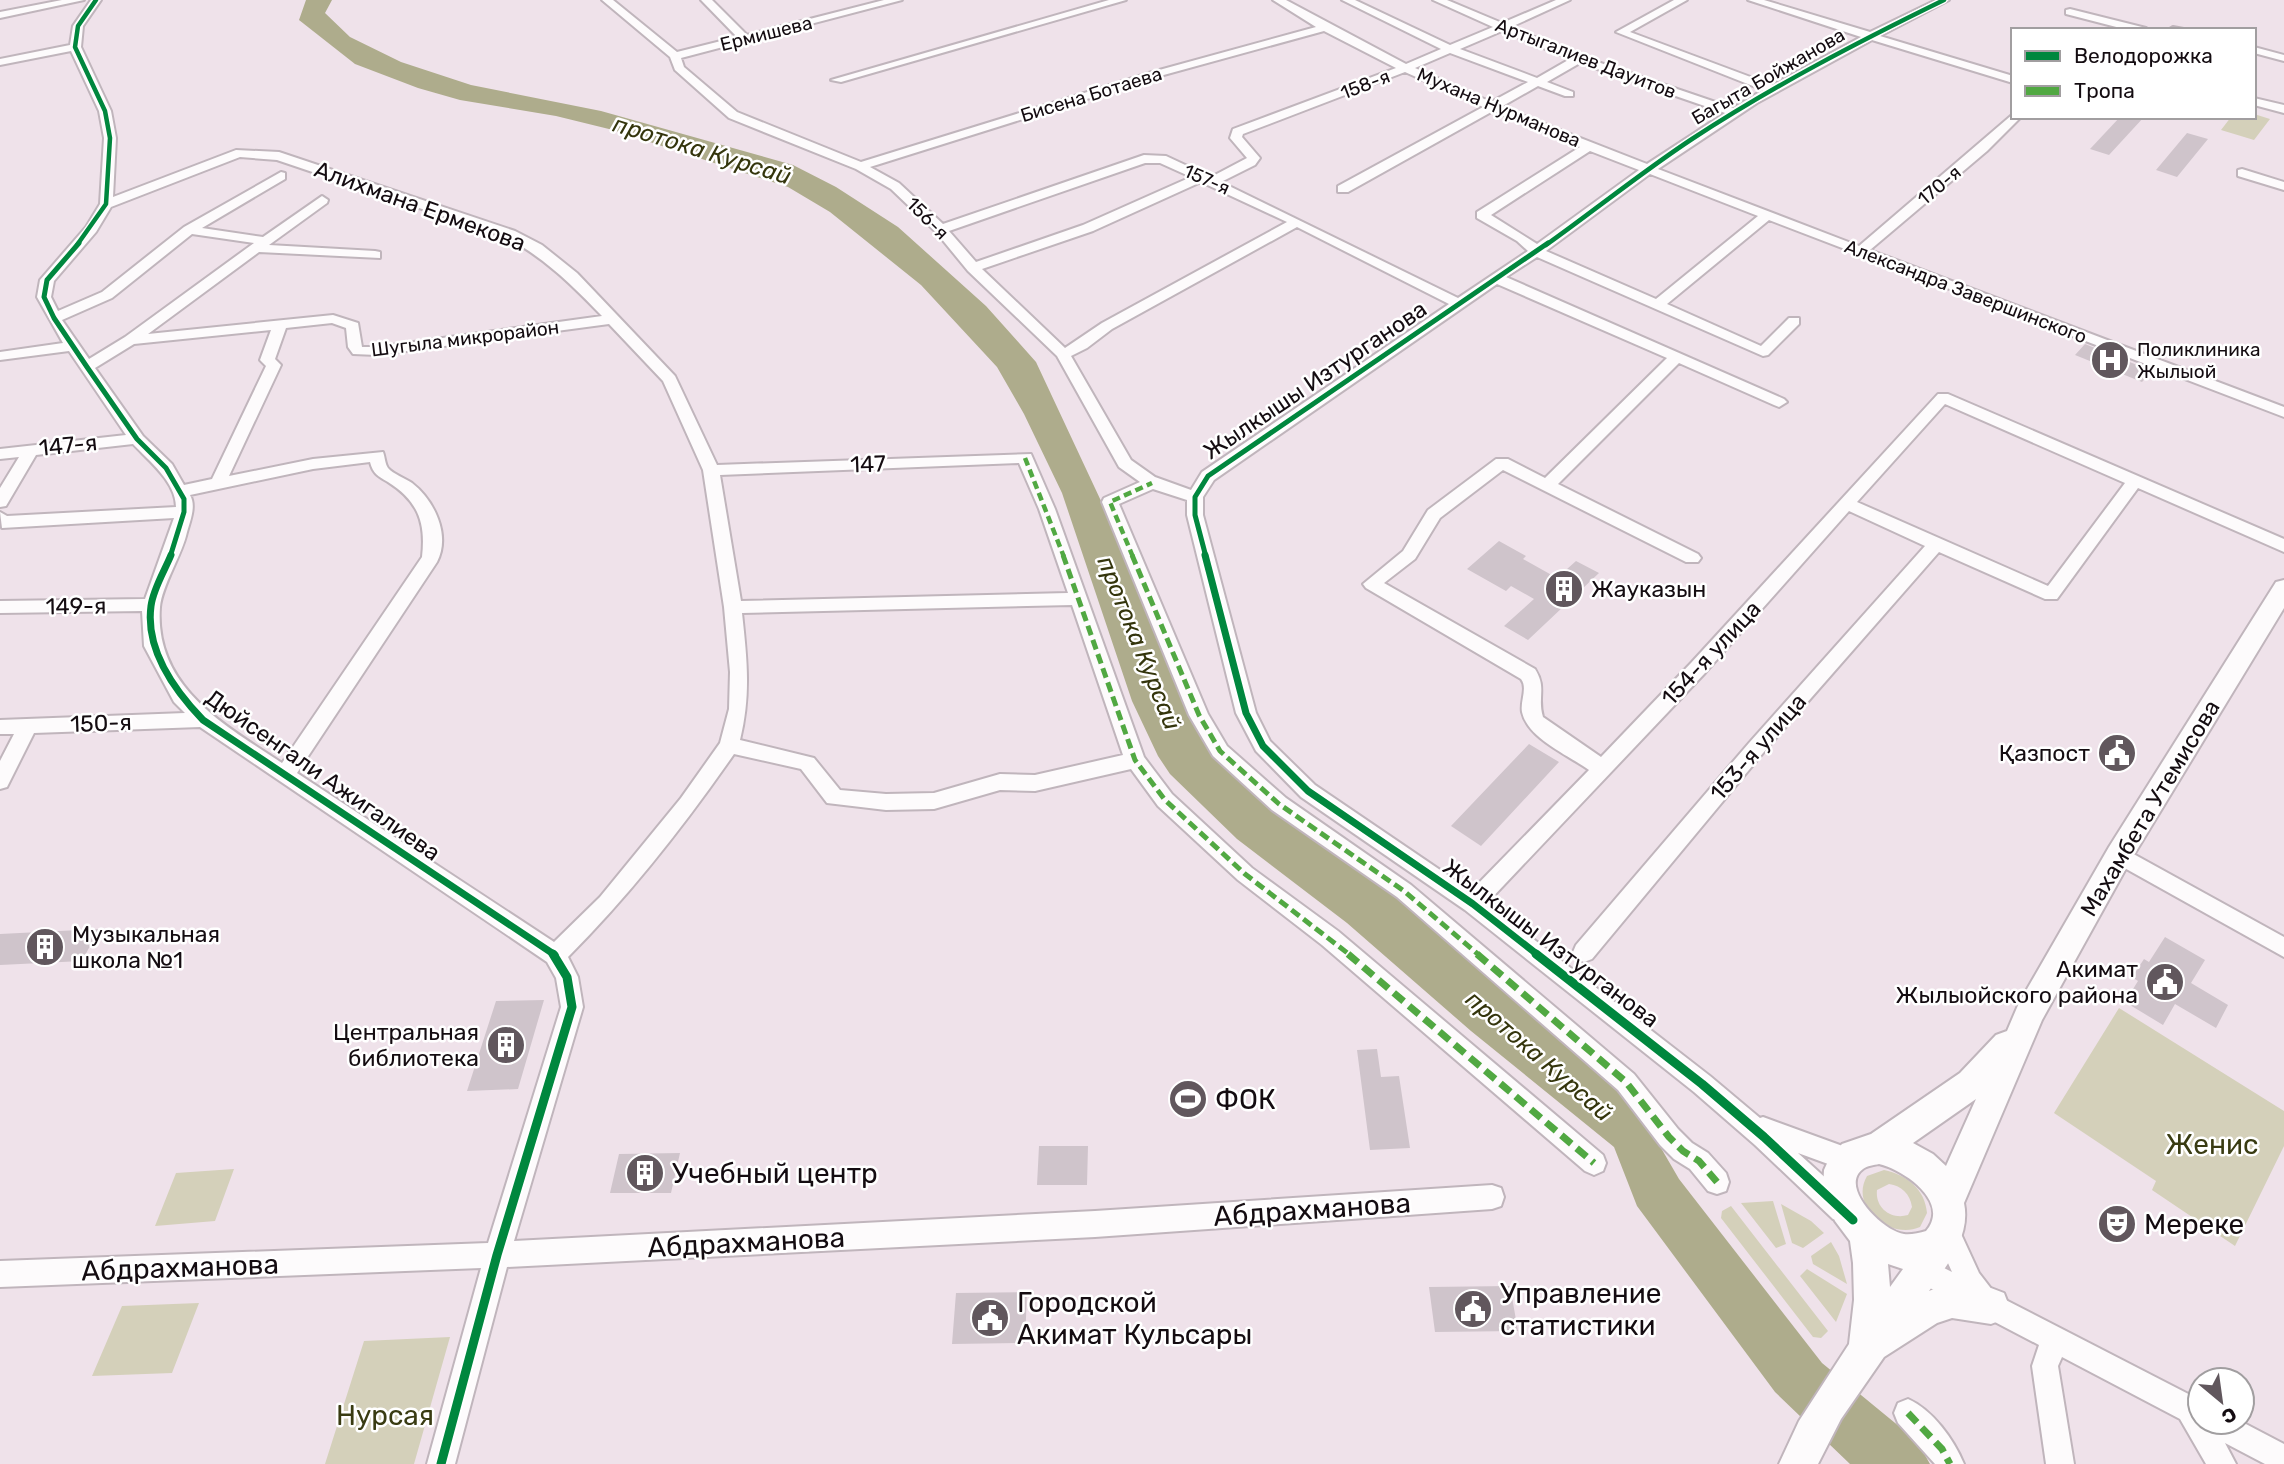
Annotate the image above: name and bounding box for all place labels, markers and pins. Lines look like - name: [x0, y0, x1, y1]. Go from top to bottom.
- place label: Поликлиника Жылыой: [2137, 338, 2260, 383]
- hospital icon: Поликлиника Жылыой: [2089, 339, 2131, 381]
- building icon: Жауказын: [1543, 568, 1585, 610]
- place label: Жауказын: [1591, 575, 1706, 603]
- public building icon: Қазпост: [2096, 732, 2138, 774]
- place label: Қазпост: [1999, 739, 2090, 767]
- place label: Музыкальная школа №1: [72, 920, 220, 974]
- building icon: Музыкальная школа №1: [24, 926, 66, 968]
- place label: Акимат Жылыойского района: [1896, 955, 2138, 1009]
- public building icon: Акимат Жылыойского района: [2144, 961, 2186, 1003]
- place label: Центральная библиотека: [333, 1018, 479, 1072]
- building icon: Центральная библиотека: [485, 1024, 527, 1066]
- sports icon: ФОК: [1167, 1078, 1209, 1120]
- place label: ФОК: [1215, 1083, 1276, 1116]
- building icon: Учебный центр: [624, 1152, 666, 1194]
- place label: Учебный центр: [672, 1157, 878, 1190]
- theatre icon: Мереке: [2096, 1203, 2138, 1245]
- place label: Мереке: [2144, 1208, 2244, 1241]
- place label: Управление статистики: [1500, 1277, 1662, 1342]
- place label: Городской Акимат Кульсары: [1017, 1286, 1252, 1351]
- public building icon: Управление статистики: [1452, 1288, 1494, 1330]
- public building icon: Городской Акимат Кульсары: [969, 1297, 1011, 1339]

